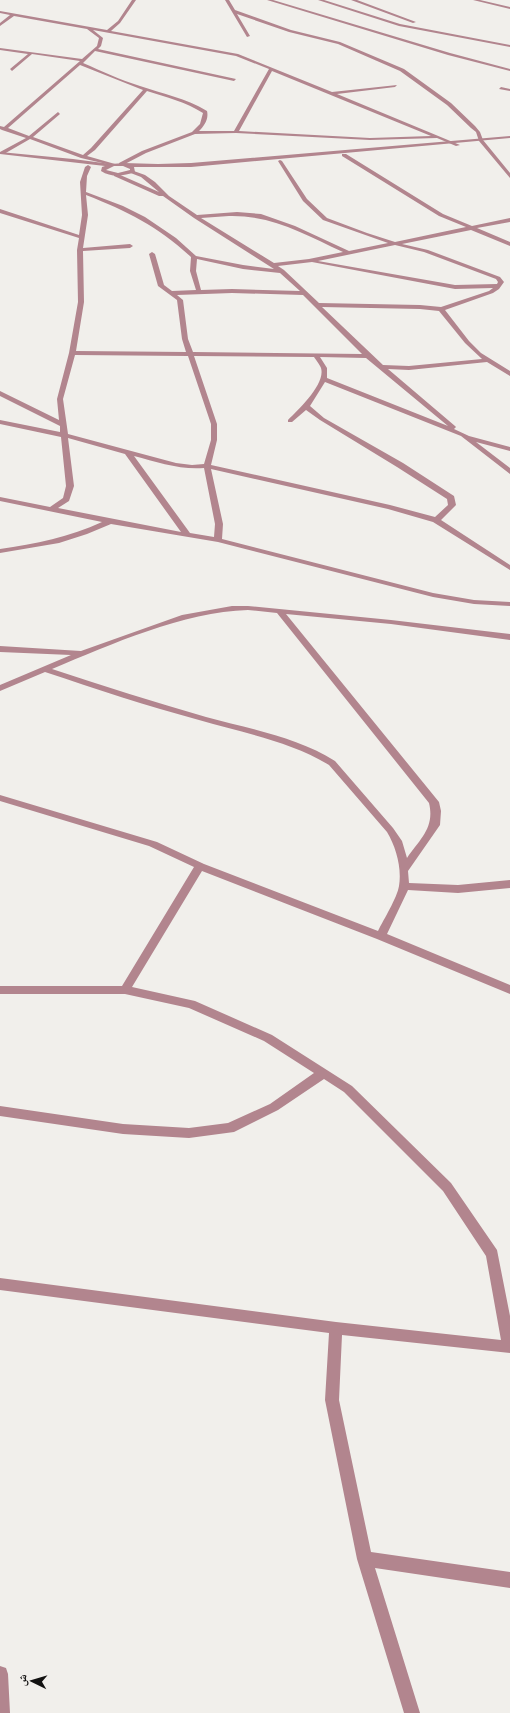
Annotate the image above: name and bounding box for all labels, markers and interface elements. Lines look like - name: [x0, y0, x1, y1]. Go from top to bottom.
- north arrow: [12, 1661, 52, 1701]
- text: ش: [14, 1673, 31, 1687]

